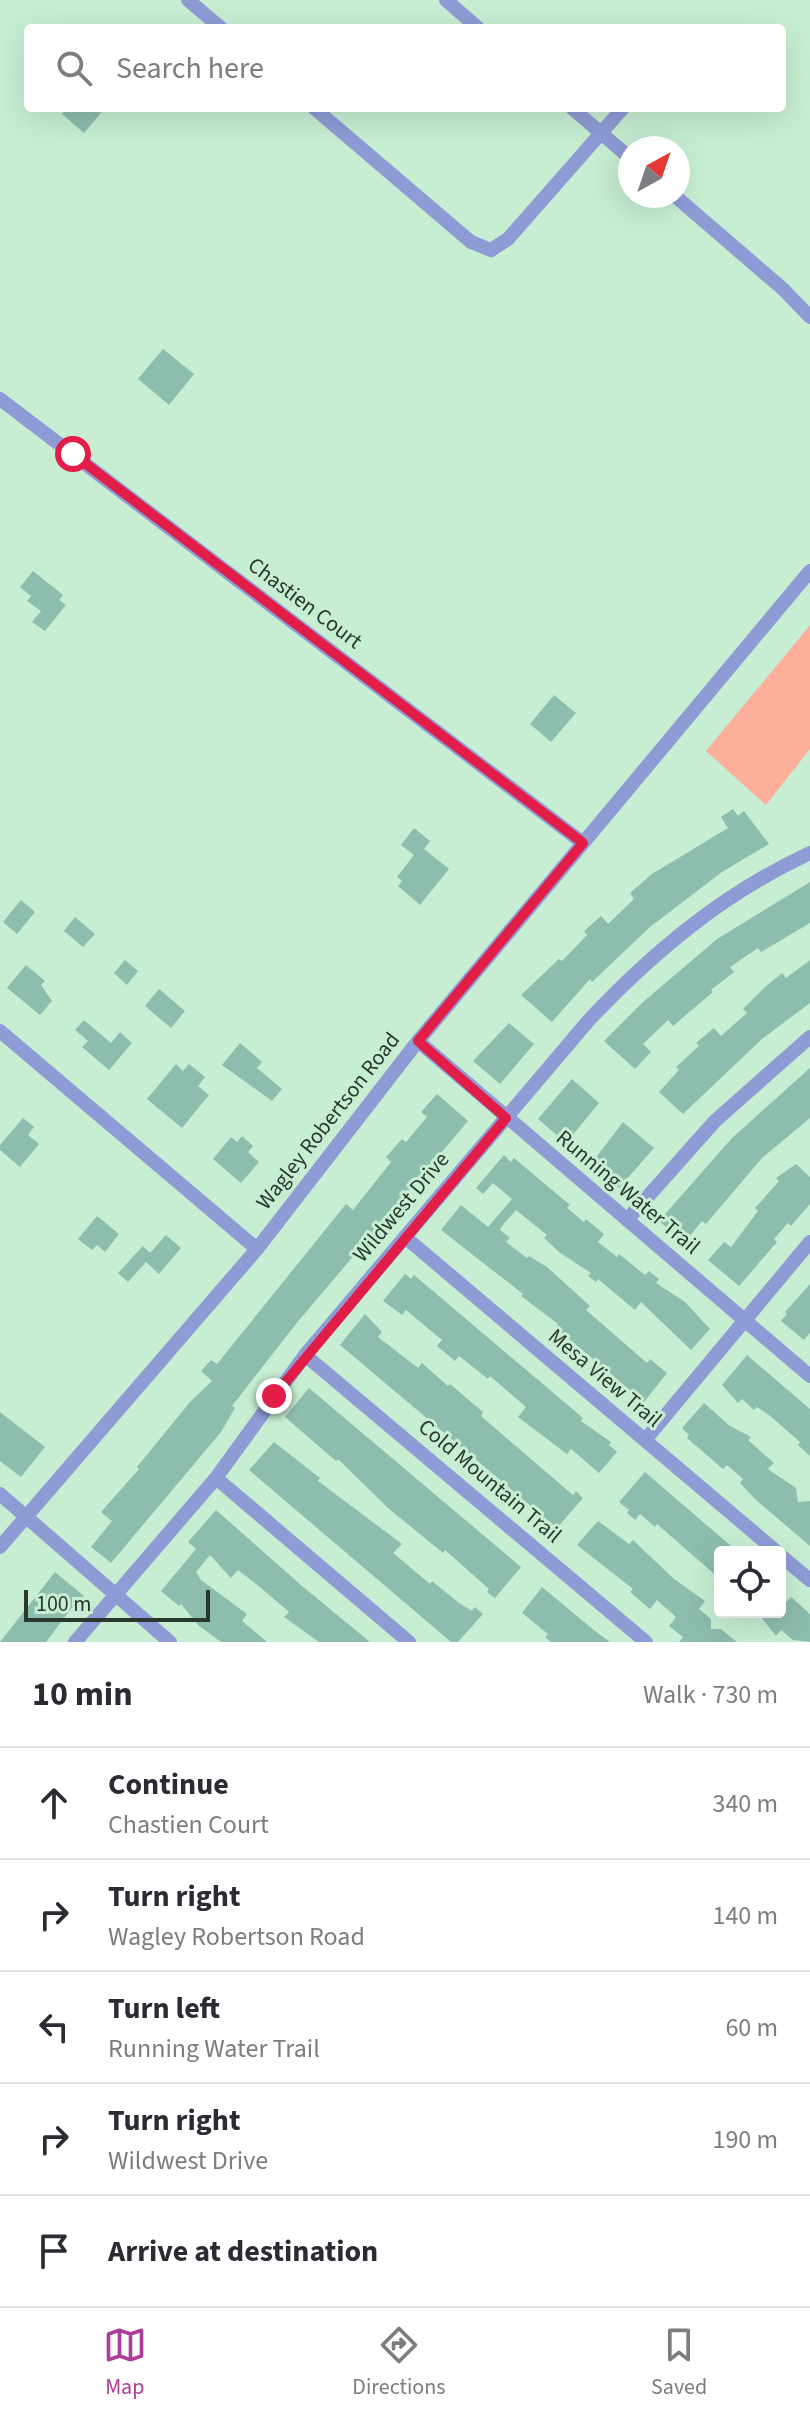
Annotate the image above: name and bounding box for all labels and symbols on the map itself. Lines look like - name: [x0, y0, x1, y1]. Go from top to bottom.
- north arrow: [618, 136, 690, 208]
- route start: [55, 436, 91, 472]
- street label: Chastien Court: [241, 549, 369, 657]
- street label: Wagley Robertson Road: [248, 1026, 408, 1216]
- street label: Running Water Trail: [549, 1122, 707, 1262]
- street label: Wildwest Drive: [345, 1145, 457, 1269]
- street label: Mesa View Trail: [541, 1321, 669, 1435]
- route end: [256, 1378, 292, 1414]
- street label: Cold Mountain Trail: [411, 1411, 569, 1551]
- scale bar: [24, 1586, 210, 1622]

